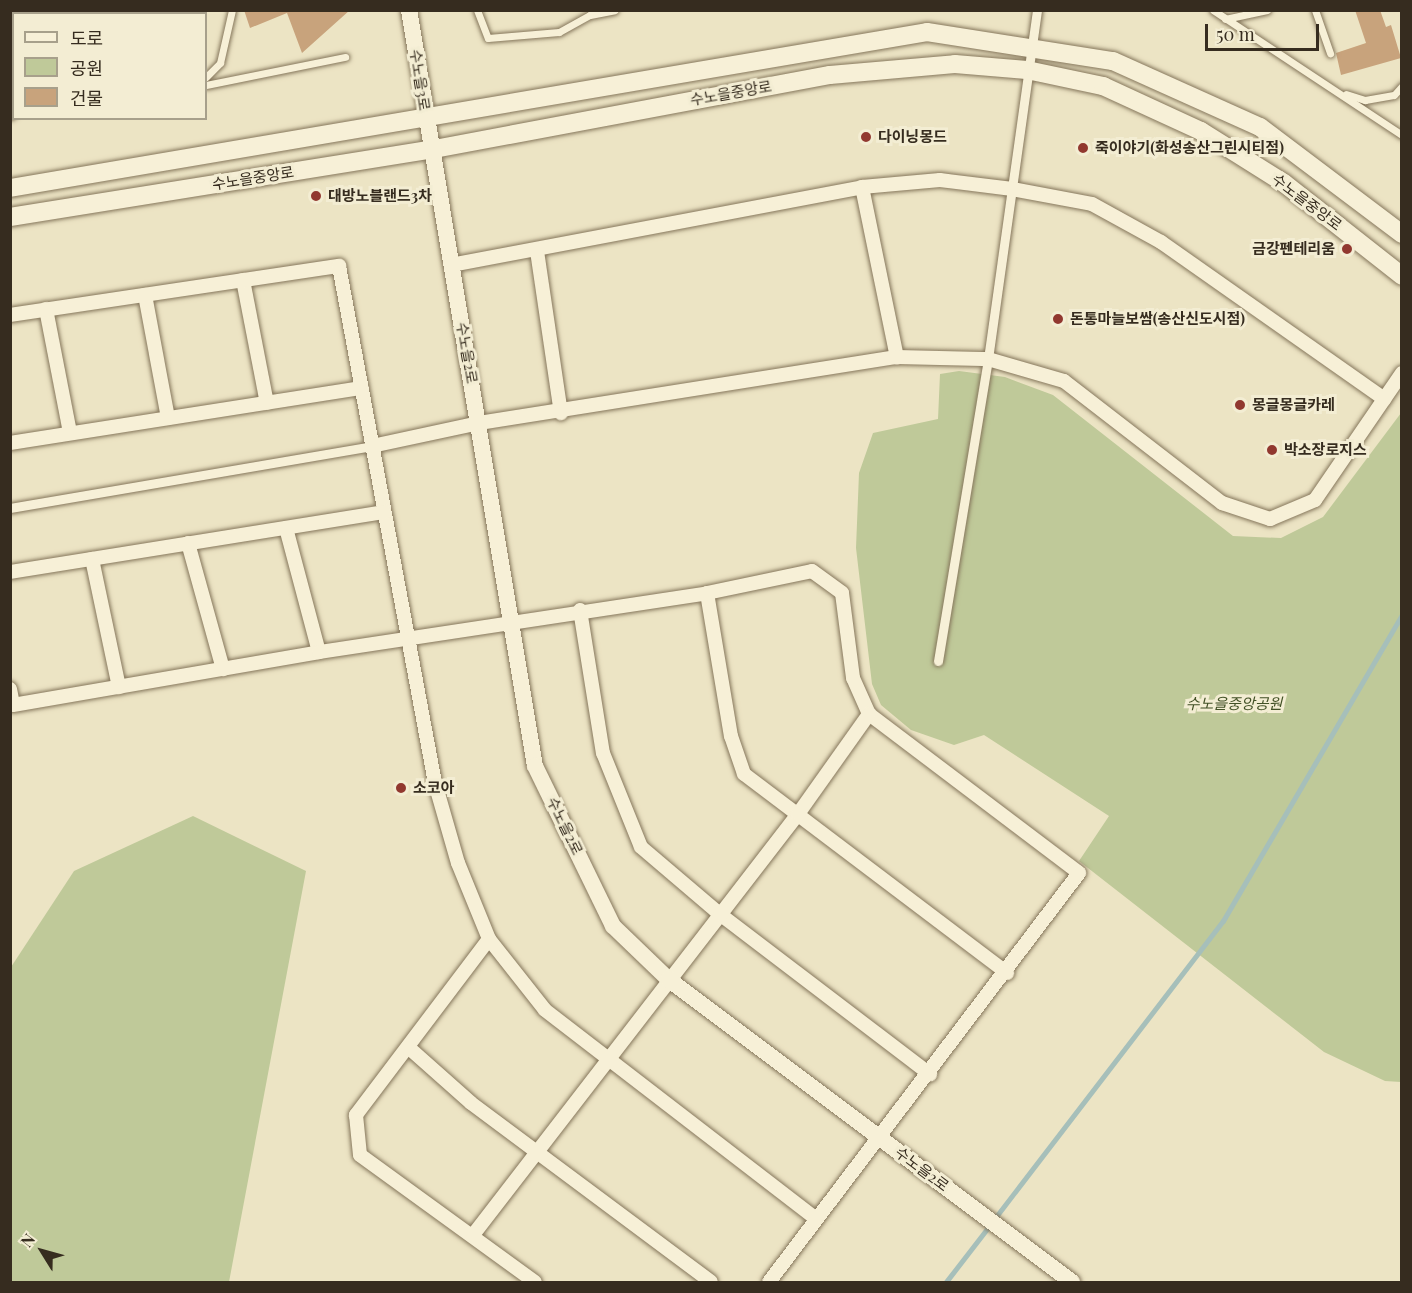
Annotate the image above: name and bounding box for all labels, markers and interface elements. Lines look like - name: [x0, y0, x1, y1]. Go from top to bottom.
- legend: [12, 12, 207, 120]
- scale bar: [1208, 12, 1322, 50]
- text: 50 m: [1216, 22, 1255, 46]
- text: 도로: [70, 26, 103, 50]
- street label: 수노을3로: [406, 48, 434, 112]
- text: 공원: [70, 56, 103, 80]
- street label: 수노을중앙로: [689, 77, 773, 109]
- text: 건물: [70, 86, 103, 110]
- place label: 다이닝몽드: [878, 128, 947, 146]
- marker: 다이닝몽드: [859, 130, 873, 144]
- place label: 죽이야기(화성송산그린시티점): [1095, 139, 1284, 157]
- marker: 죽이야기(화성송산그린시티점): [1076, 141, 1090, 155]
- street label: 수노을중앙로: [211, 163, 295, 193]
- street label: 수노을중앙로: [1269, 170, 1345, 234]
- place label: 대방노블랜드3차: [328, 187, 432, 205]
- marker: 대방노블랜드3차: [309, 189, 323, 203]
- place label: 금강펜테리움: [1252, 240, 1335, 258]
- marker: 금강펜테리움: [1340, 242, 1354, 256]
- place label: 돈통마늘보쌈(송산신도시점): [1070, 310, 1245, 328]
- marker: 돈통마늘보쌈(송산신도시점): [1051, 312, 1065, 326]
- street label: 수노을2로: [453, 321, 481, 385]
- place label: 몽글몽글카레: [1252, 396, 1335, 414]
- marker: 몽글몽글카레: [1233, 398, 1247, 412]
- place label: 박소장로지스: [1284, 441, 1367, 459]
- marker: 박소장로지스: [1265, 443, 1279, 457]
- park label: 수노을중앙공원: [1186, 695, 1282, 713]
- place label: 소코아: [413, 779, 454, 797]
- marker: 소코아: [394, 781, 408, 795]
- street label: 수노을2로: [543, 794, 587, 858]
- street label: 수노을2로: [892, 1143, 952, 1195]
- north arrow: [12, 1221, 72, 1281]
- text: N: [15, 1229, 39, 1251]

